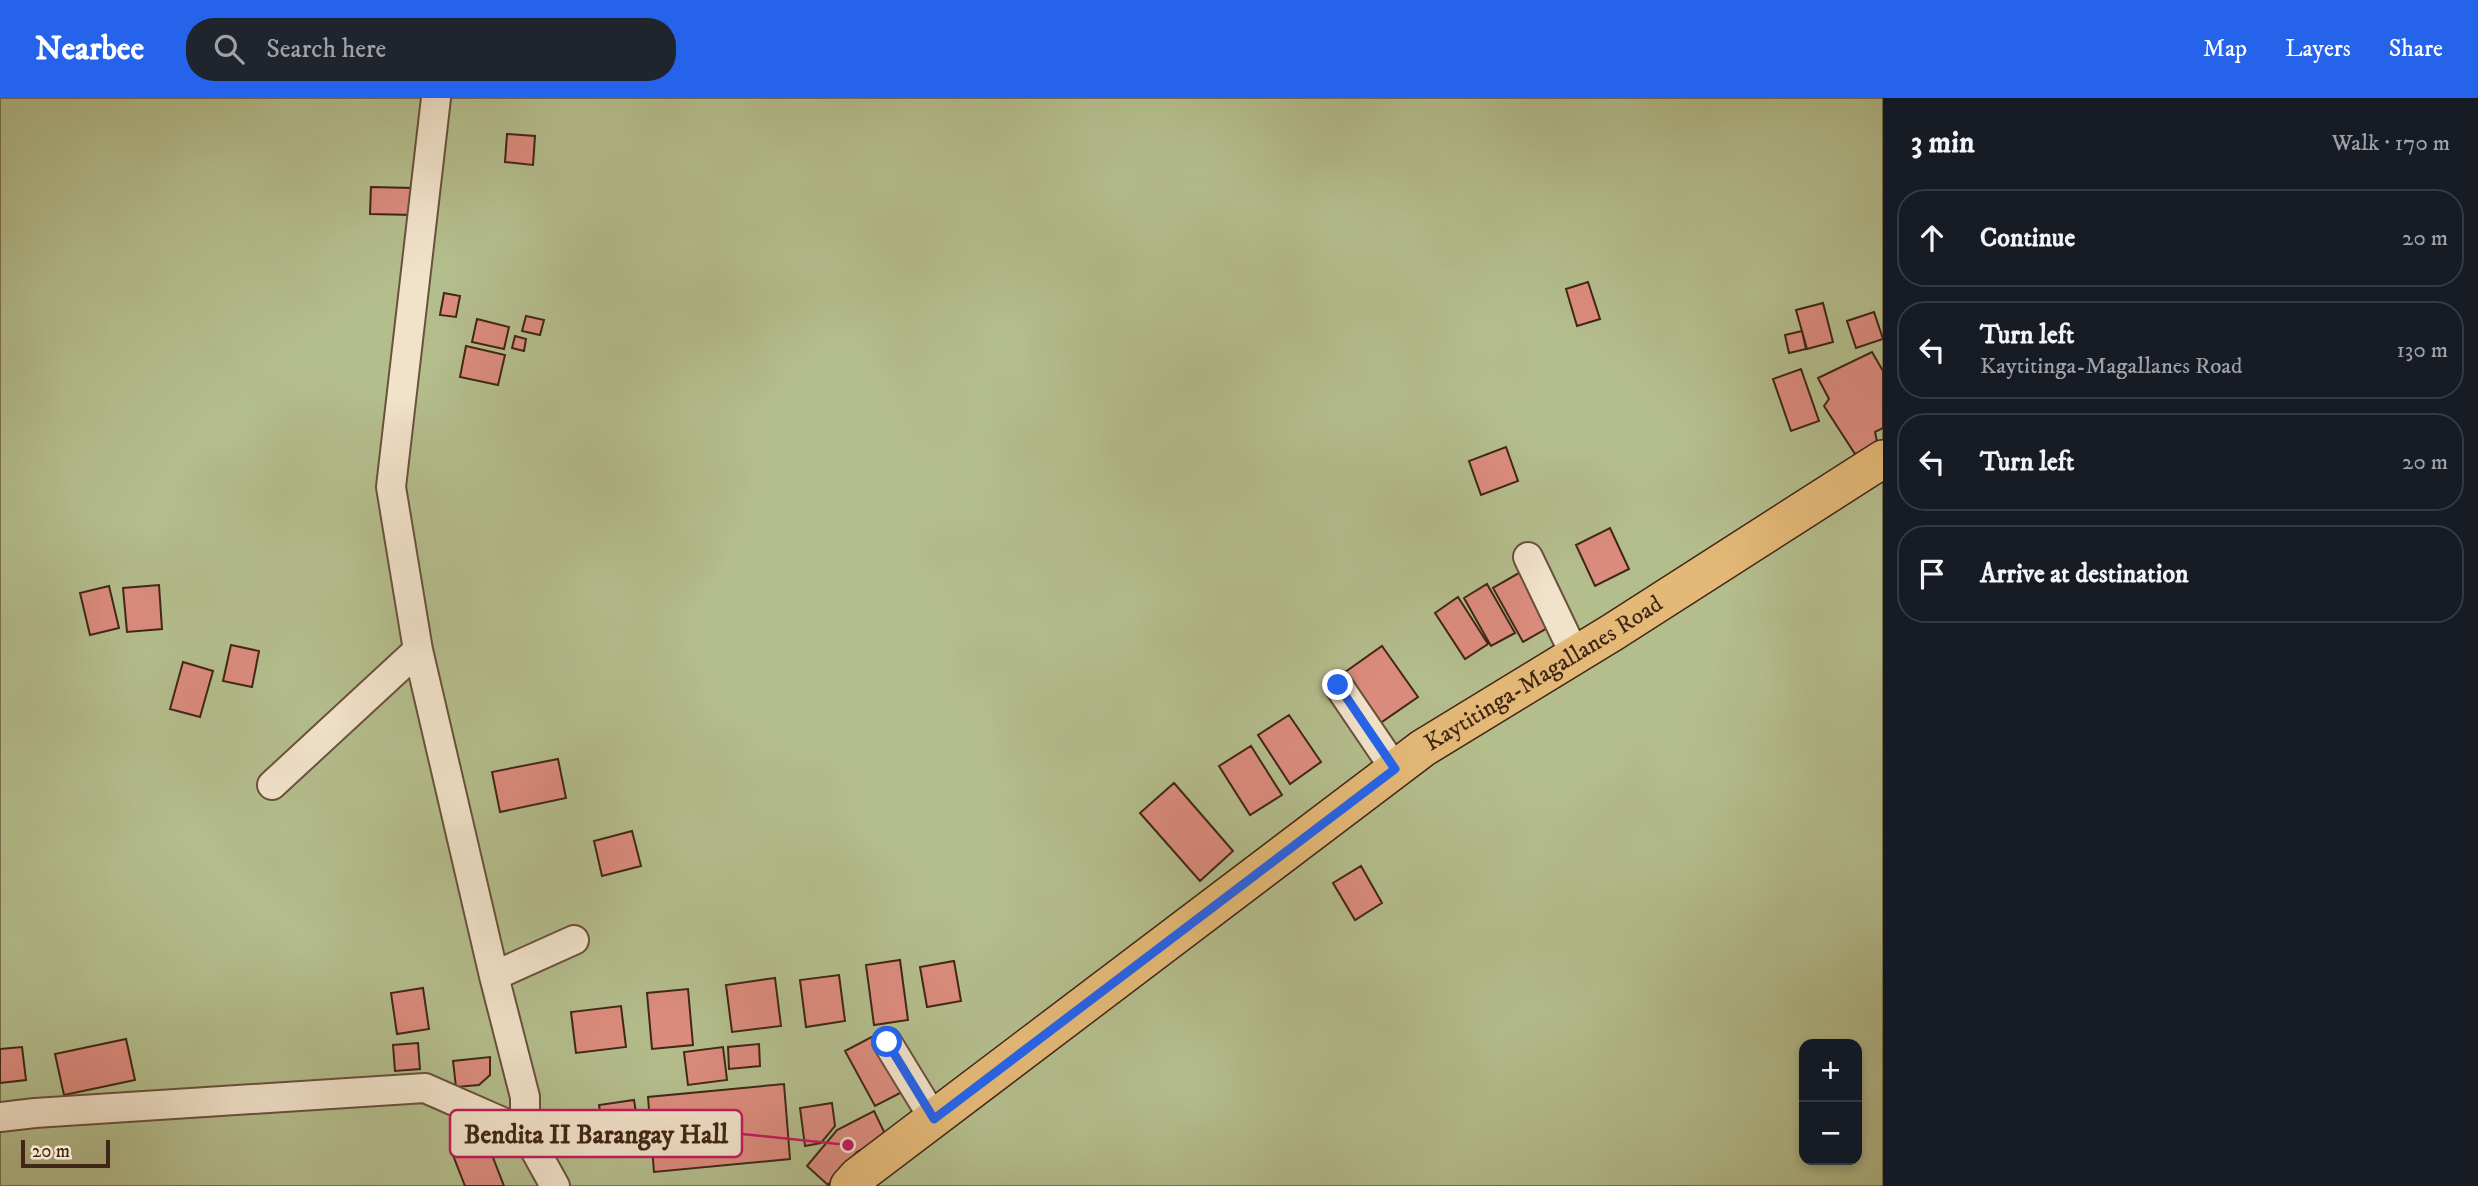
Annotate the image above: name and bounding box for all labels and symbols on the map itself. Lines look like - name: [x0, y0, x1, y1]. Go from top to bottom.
- street label: Kaytitinga-Magallanes Road: [1419, 589, 1668, 758]
- route end: [1322, 669, 1353, 700]
- route start: [871, 1026, 902, 1057]
- callout: Bendita II Barangay Hall: [450, 1110, 742, 1157]
- text: Bendita II Barangay Hall: [464, 1119, 729, 1152]
- scale bar: [21, 1137, 110, 1169]

